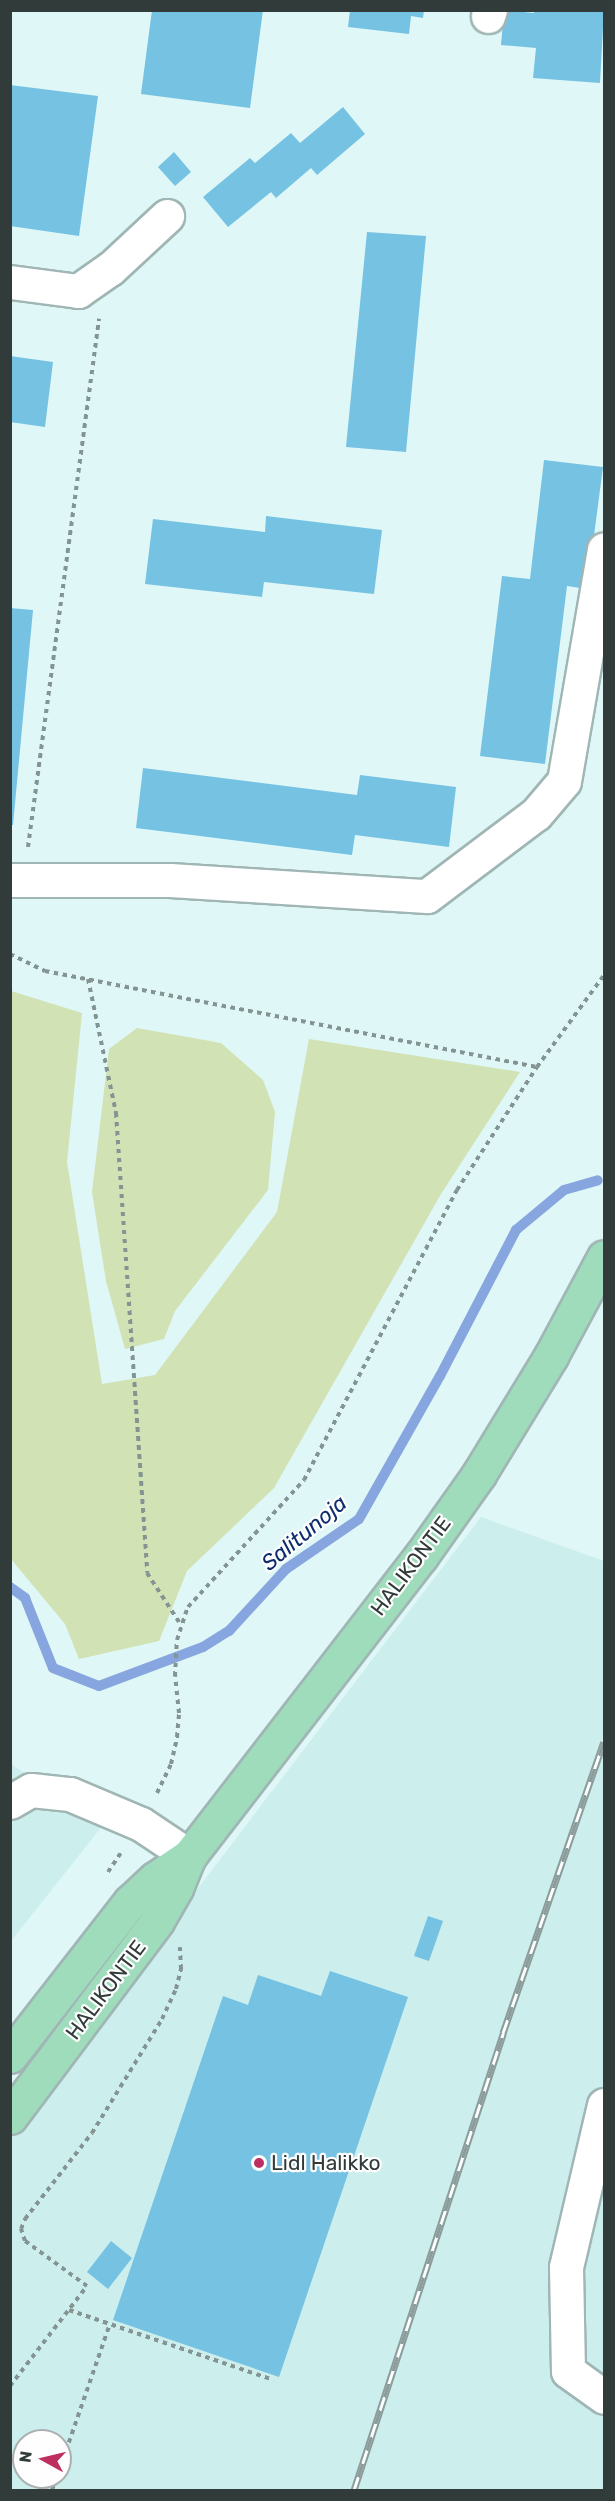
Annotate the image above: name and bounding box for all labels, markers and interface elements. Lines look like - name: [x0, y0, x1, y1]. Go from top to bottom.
- water label: Salitunoja: [256, 1490, 352, 1576]
- street label: HALIKONTIE: [365, 1511, 457, 1621]
- street label: HALIKONTIE: [60, 1935, 152, 2045]
- place label: Lidl Halikko: [271, 2150, 381, 2176]
- marker: Lidl Halikko: [252, 2156, 266, 2170]
- north arrow: [12, 2429, 72, 2489]
- text: N: [15, 2450, 36, 2464]

